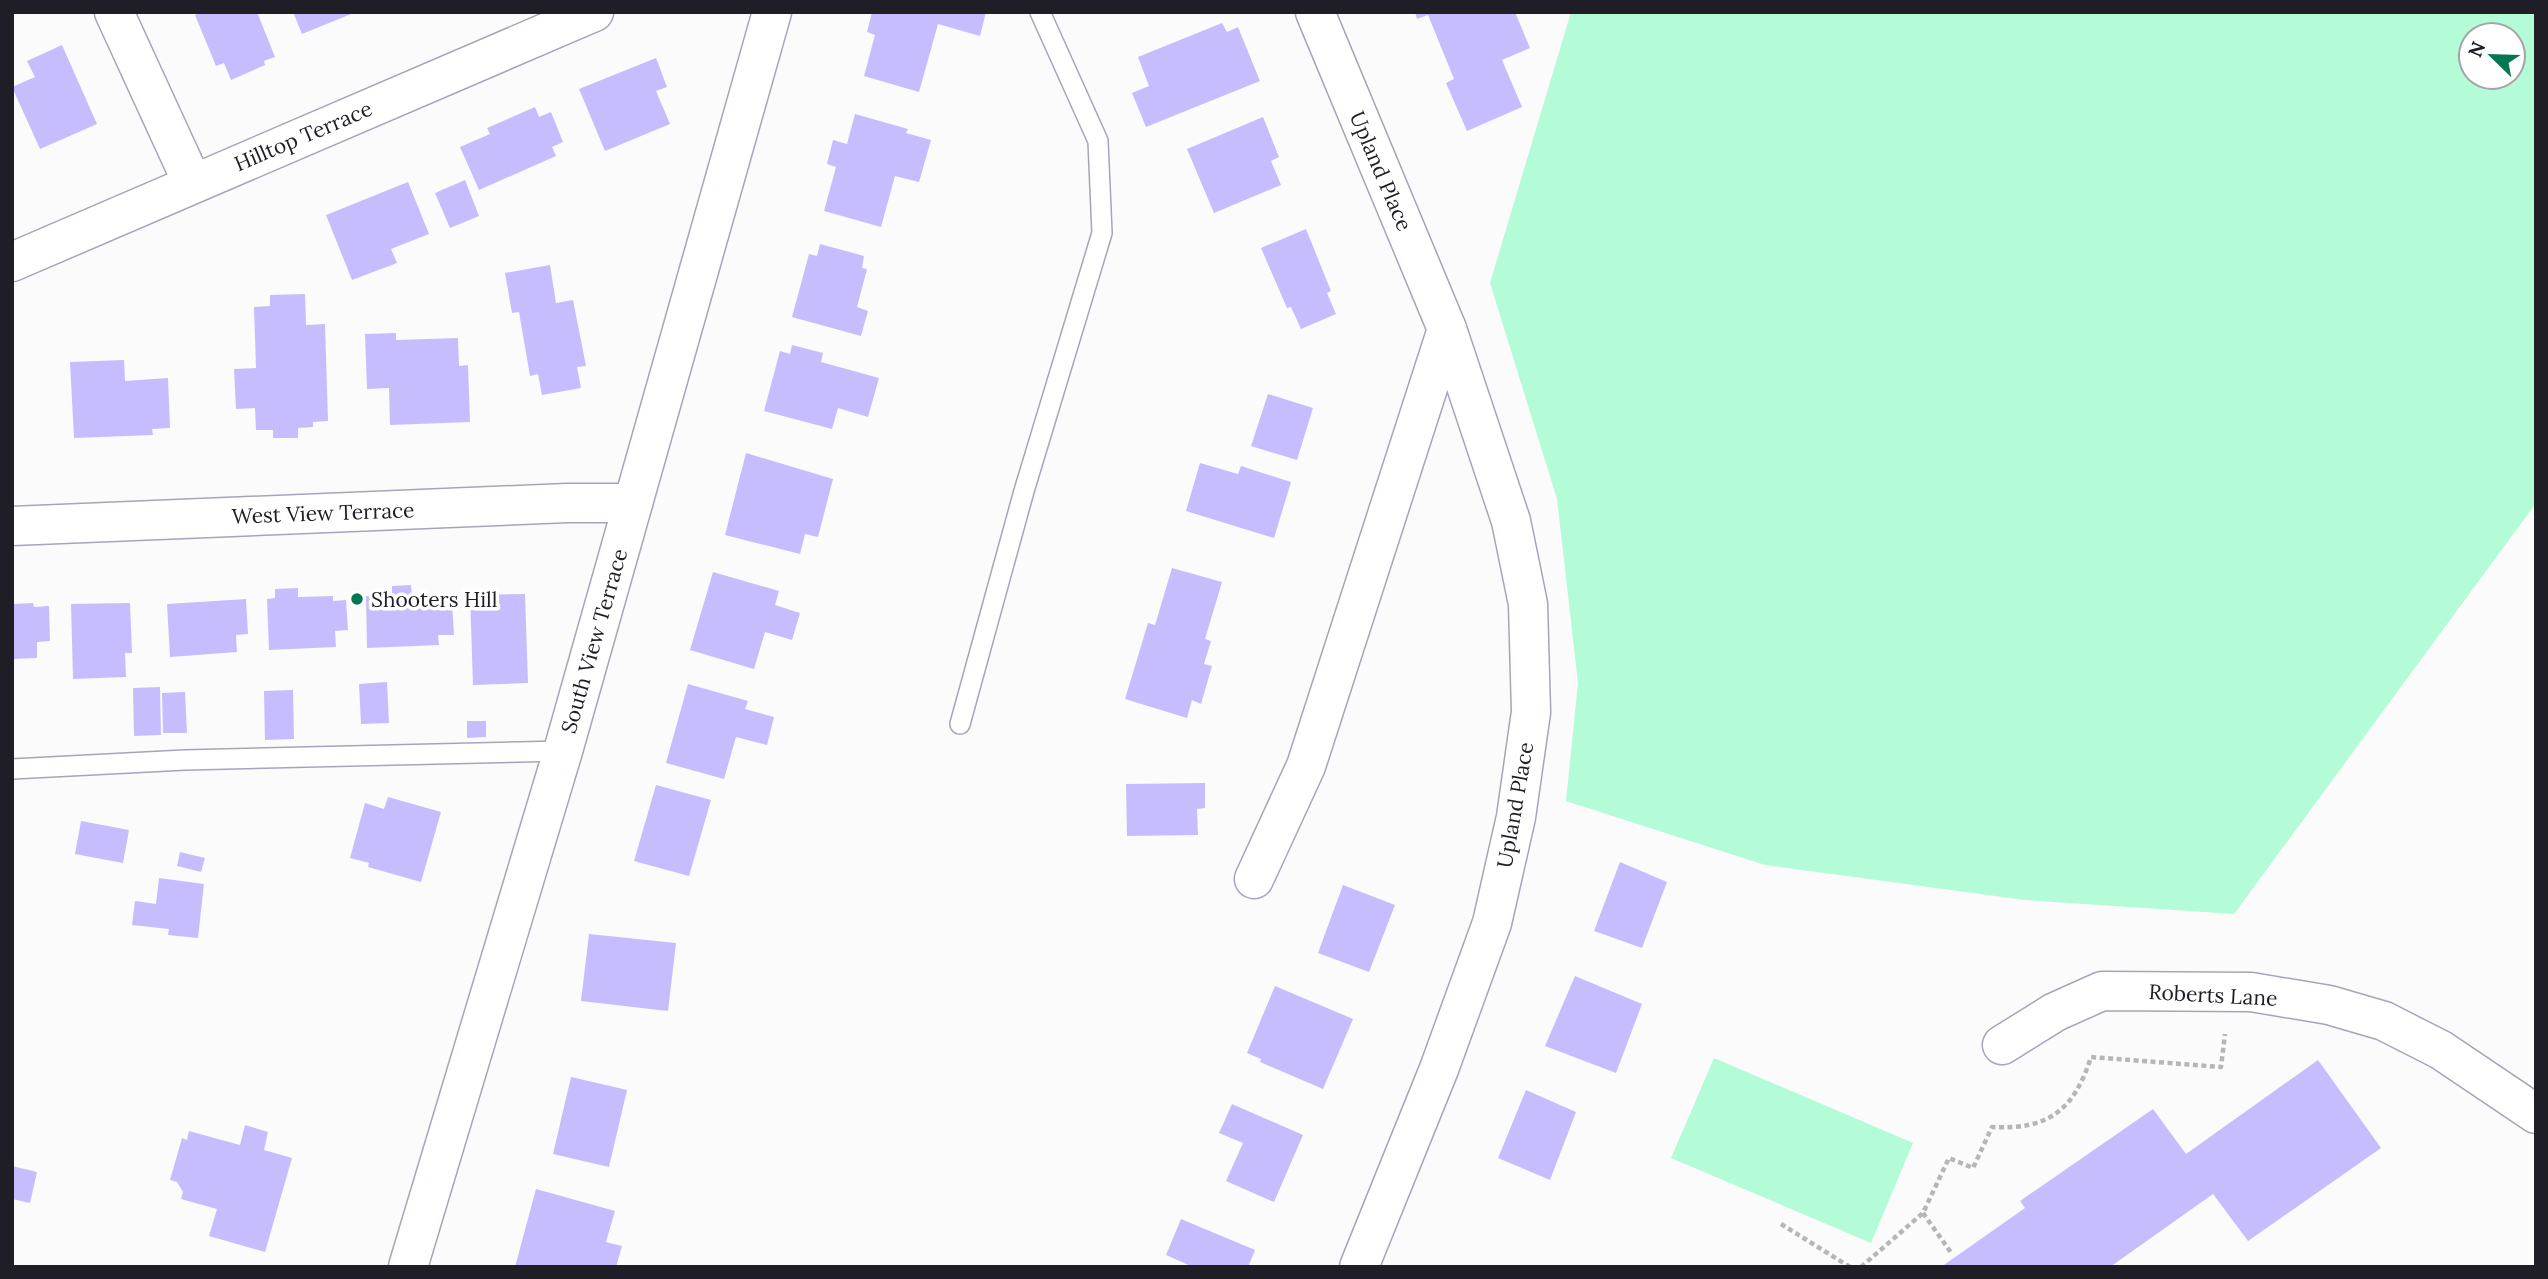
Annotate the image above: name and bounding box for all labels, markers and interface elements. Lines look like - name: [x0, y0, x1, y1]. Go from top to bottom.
- north arrow: [2457, 21, 2527, 91]
- text: N: [2462, 38, 2490, 61]
- street label: Hilltop Terrace: [230, 95, 376, 177]
- street label: Upland Place: [1344, 107, 1418, 235]
- street label: West View Terrace: [231, 496, 415, 530]
- street label: South View Terrace: [555, 545, 633, 737]
- place label: Shooters Hill: [371, 586, 497, 613]
- marker: Shooters Hill: [349, 591, 365, 607]
- street label: Upland Place: [1491, 740, 1539, 870]
- street label: Roberts Lane: [2148, 978, 2278, 1012]

